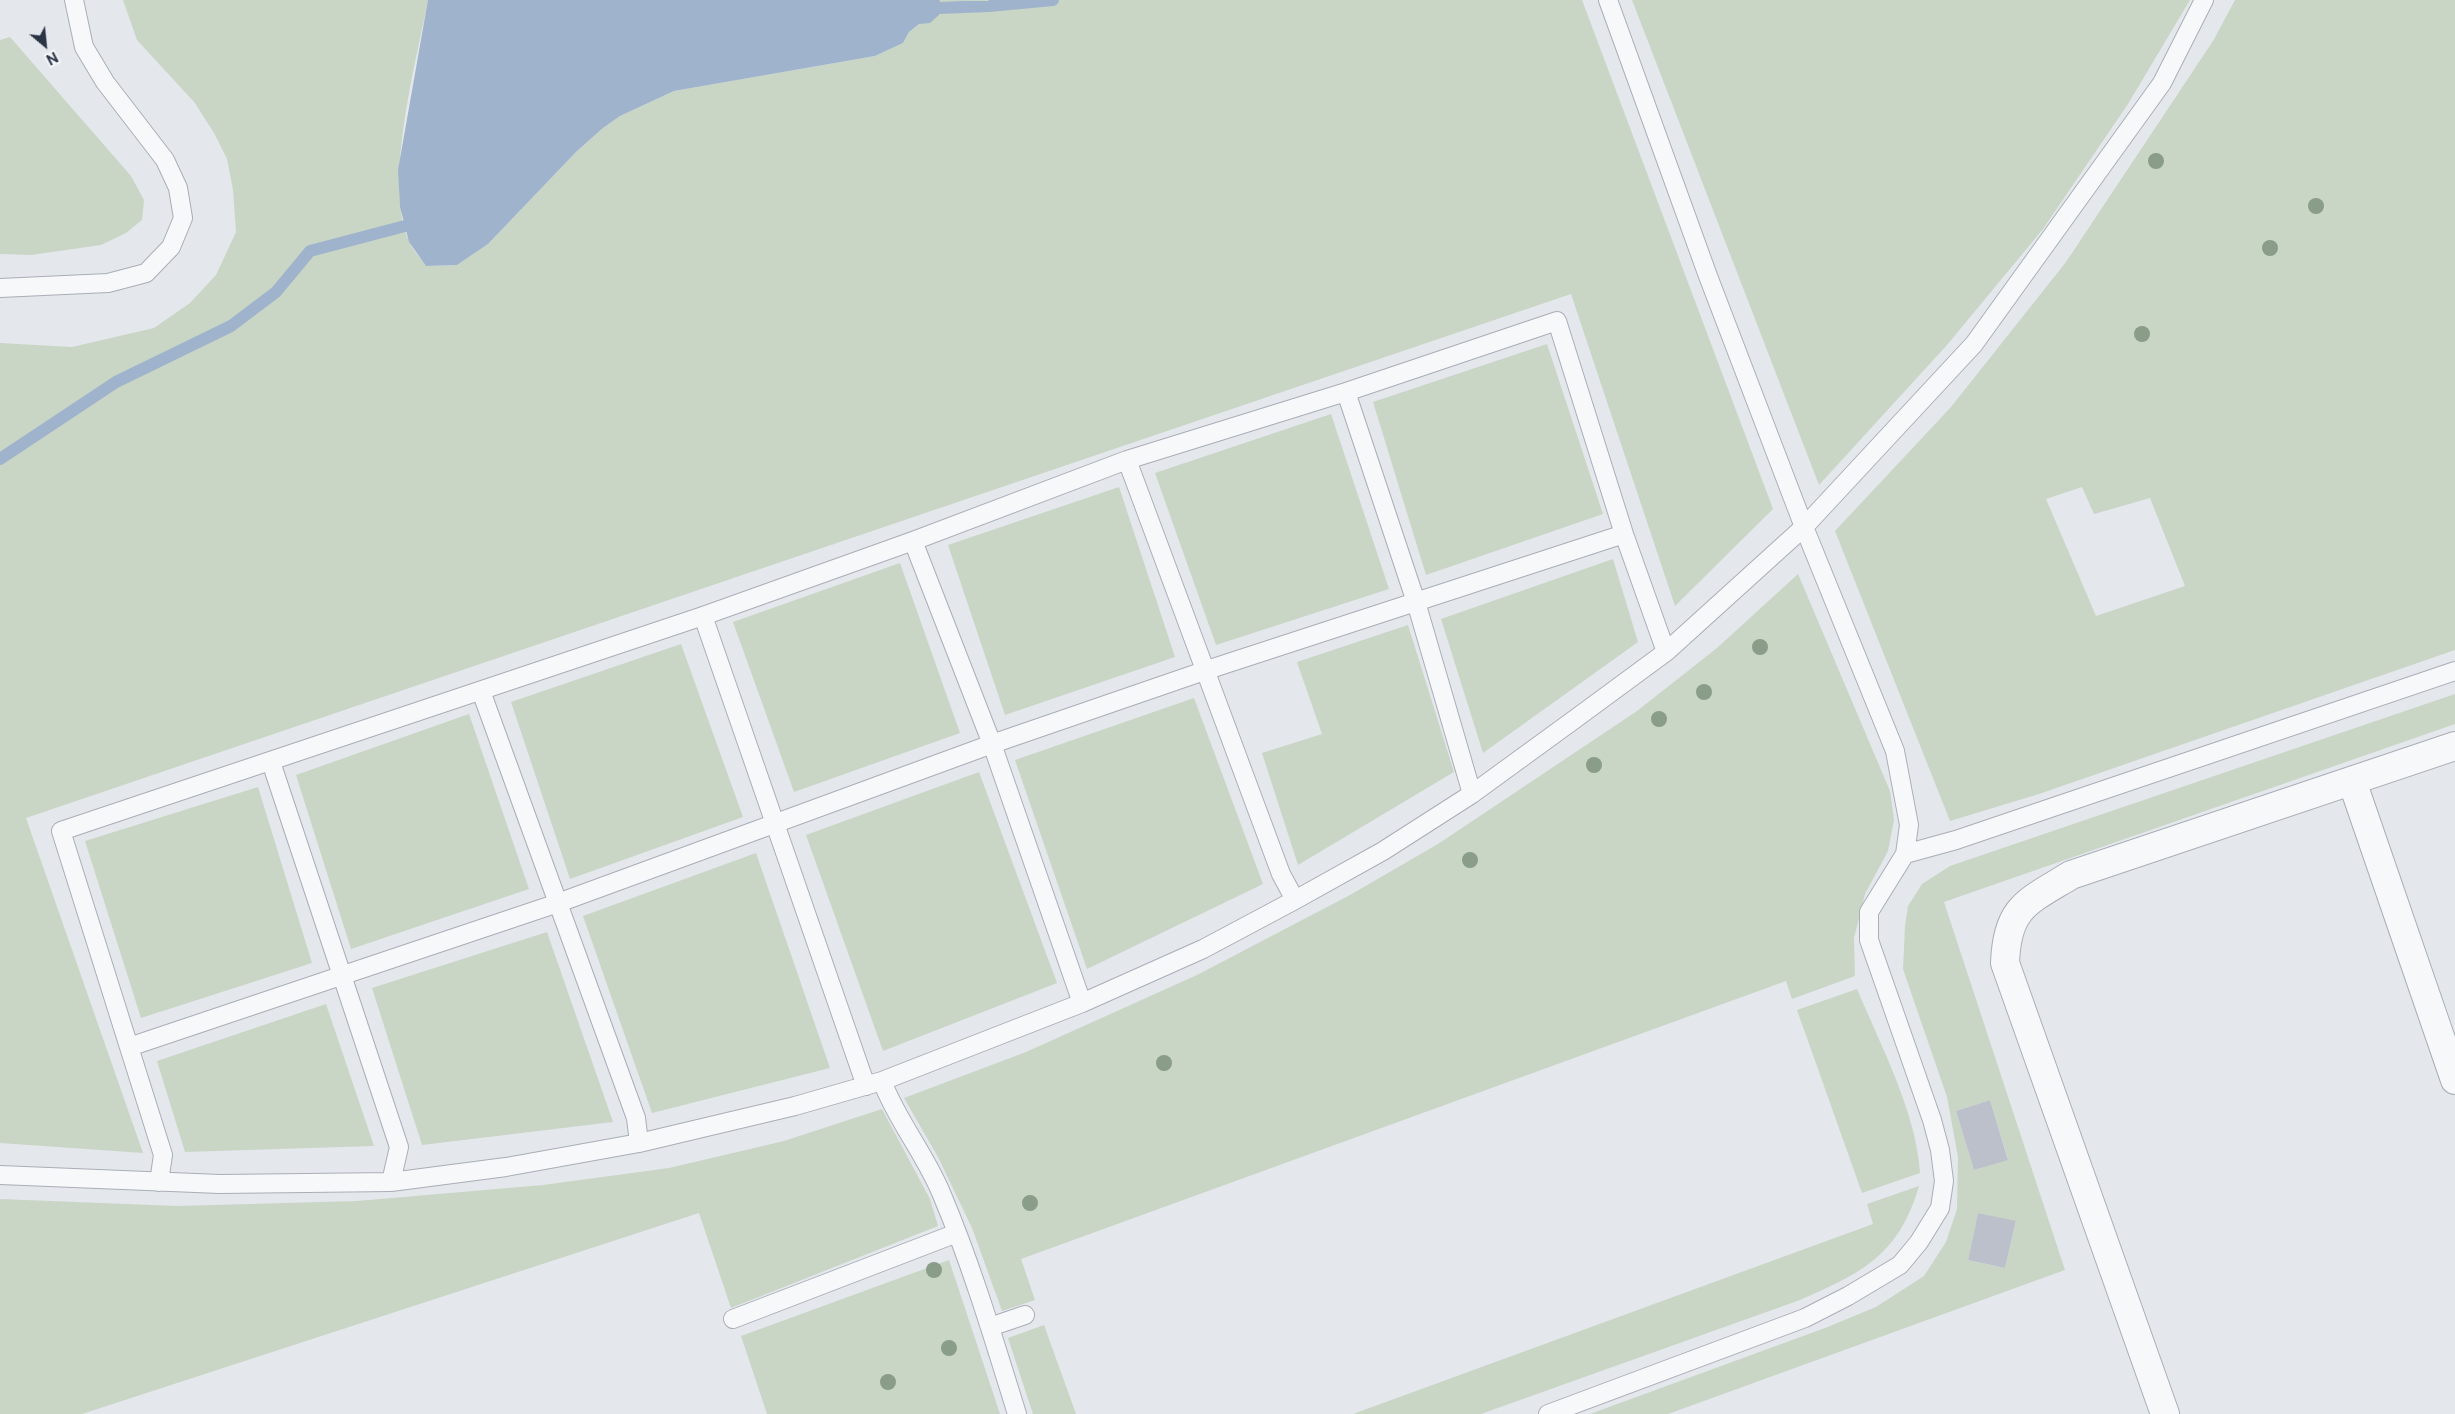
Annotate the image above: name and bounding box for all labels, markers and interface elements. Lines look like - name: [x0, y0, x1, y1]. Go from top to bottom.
- north arrow: [20, 20, 70, 70]
- text: N: [43, 49, 61, 68]

